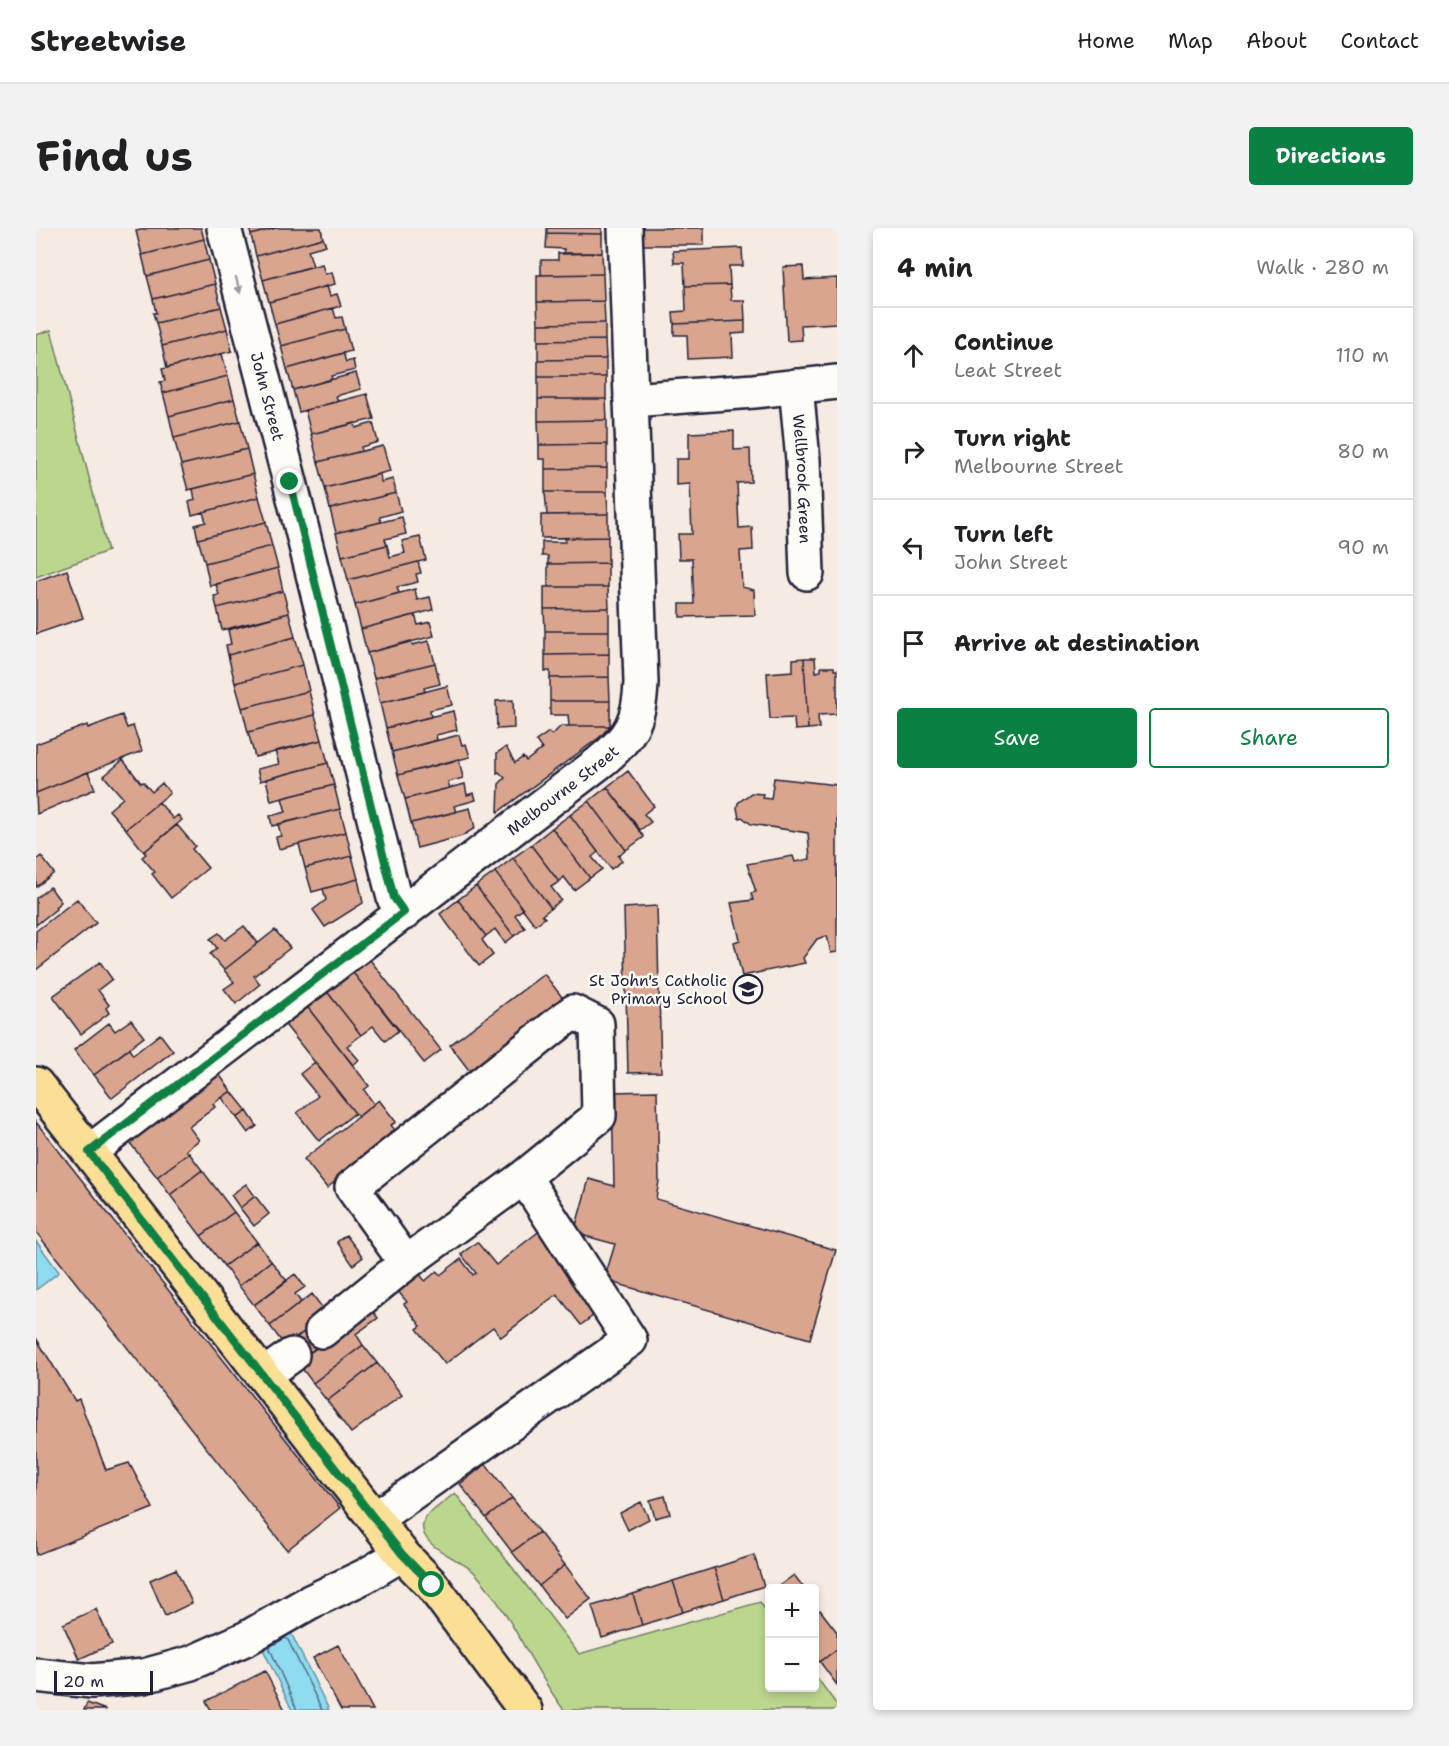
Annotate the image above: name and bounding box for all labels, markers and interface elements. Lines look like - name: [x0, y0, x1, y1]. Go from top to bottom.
- text: Streetwise: [30, 22, 186, 60]
- text: Home: [1077, 27, 1135, 55]
- text: Map: [1168, 27, 1213, 55]
- text: About: [1246, 27, 1307, 55]
- text: Contact: [1340, 27, 1419, 55]
- button: Directions: [1249, 127, 1413, 185]
- text: Find us: [36, 128, 193, 184]
- text: 4 min: [897, 250, 973, 285]
- text: Walk · 280 m: [1256, 254, 1389, 280]
- one-way arrow: [234, 275, 244, 294]
- text: Continue: [954, 328, 1054, 357]
- icon: ahead: [897, 339, 930, 372]
- text: 110 m: [1335, 342, 1389, 368]
- street label: John Street: [246, 350, 289, 443]
- text: Leat Street: [954, 357, 1062, 383]
- street label: Wellbrook Green: [788, 413, 816, 544]
- text: Turn right: [954, 424, 1071, 453]
- icon: right: [897, 435, 930, 468]
- text: 80 m: [1337, 438, 1389, 464]
- text: Melbourne Street: [954, 453, 1124, 479]
- route end: [276, 468, 302, 494]
- text: Turn left: [954, 520, 1053, 549]
- icon: left: [897, 531, 930, 564]
- text: 90 m: [1337, 534, 1389, 560]
- text: John Street: [954, 549, 1068, 575]
- icon: arrive: [897, 627, 930, 660]
- text: Arrive at destination: [954, 629, 1200, 658]
- button: Save: [897, 708, 1137, 768]
- button: Share: [1149, 708, 1389, 768]
- street label: Melbourne Street: [503, 741, 624, 840]
- place label: St John's Catholic Primary School: [589, 970, 727, 1009]
- school or university icon: St John's Catholic Primary School: [732, 973, 764, 1005]
- route start: [418, 1571, 444, 1597]
- map controls: [765, 1584, 819, 1692]
- button: +: [765, 1584, 819, 1638]
- button: −: [765, 1638, 819, 1692]
- scale bar: [54, 1668, 153, 1696]
- text: 20 m: [63, 1671, 104, 1692]

